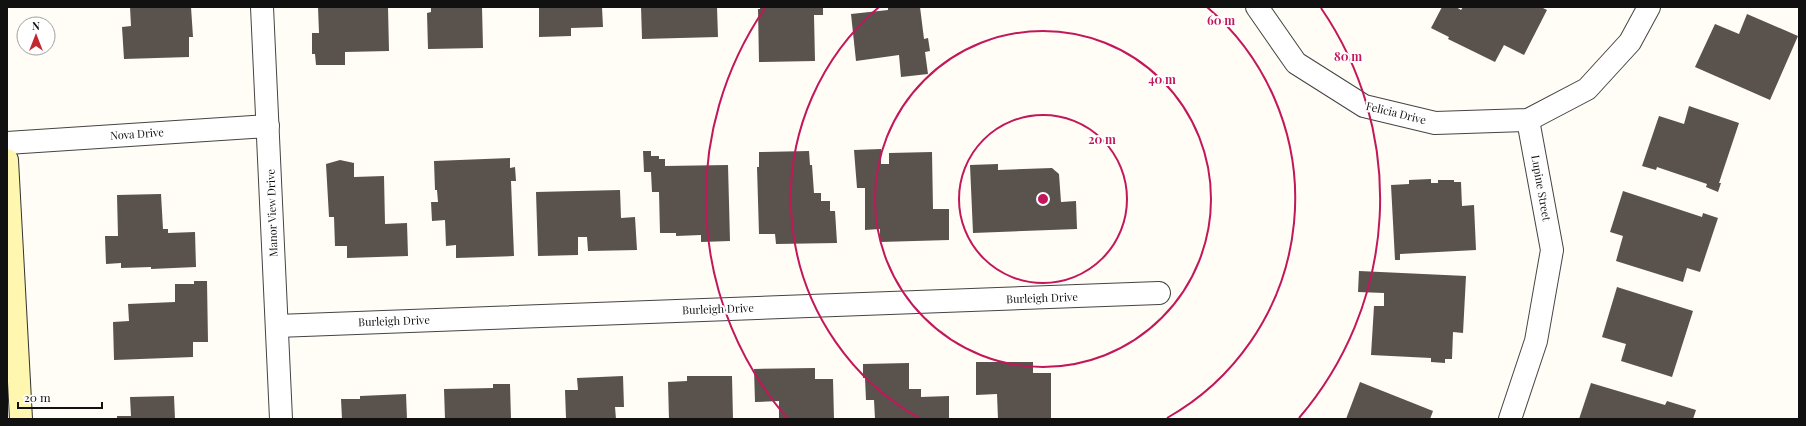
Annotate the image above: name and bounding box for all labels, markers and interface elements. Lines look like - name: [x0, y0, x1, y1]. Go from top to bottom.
- text: 60 m: [1207, 12, 1235, 28]
- north arrow: [16, 16, 56, 56]
- text: N: [32, 18, 40, 33]
- text: 80 m: [1334, 48, 1362, 64]
- text: 40 m: [1148, 71, 1176, 87]
- street label: Felicia Drive: [1364, 98, 1428, 127]
- street label: Nova Drive: [110, 124, 165, 143]
- text: 20 m: [1088, 131, 1116, 147]
- street label: Lupine Street: [1528, 154, 1555, 222]
- street label: Manor View Drive: [262, 168, 281, 257]
- centre of rings: [1036, 192, 1050, 206]
- street label: Burleigh Drive: [1006, 289, 1078, 306]
- street label: Burleigh Drive: [682, 300, 754, 317]
- street label: Burleigh Drive: [358, 312, 430, 329]
- scale bar: [18, 384, 102, 410]
- text: 20 m: [24, 389, 51, 405]

